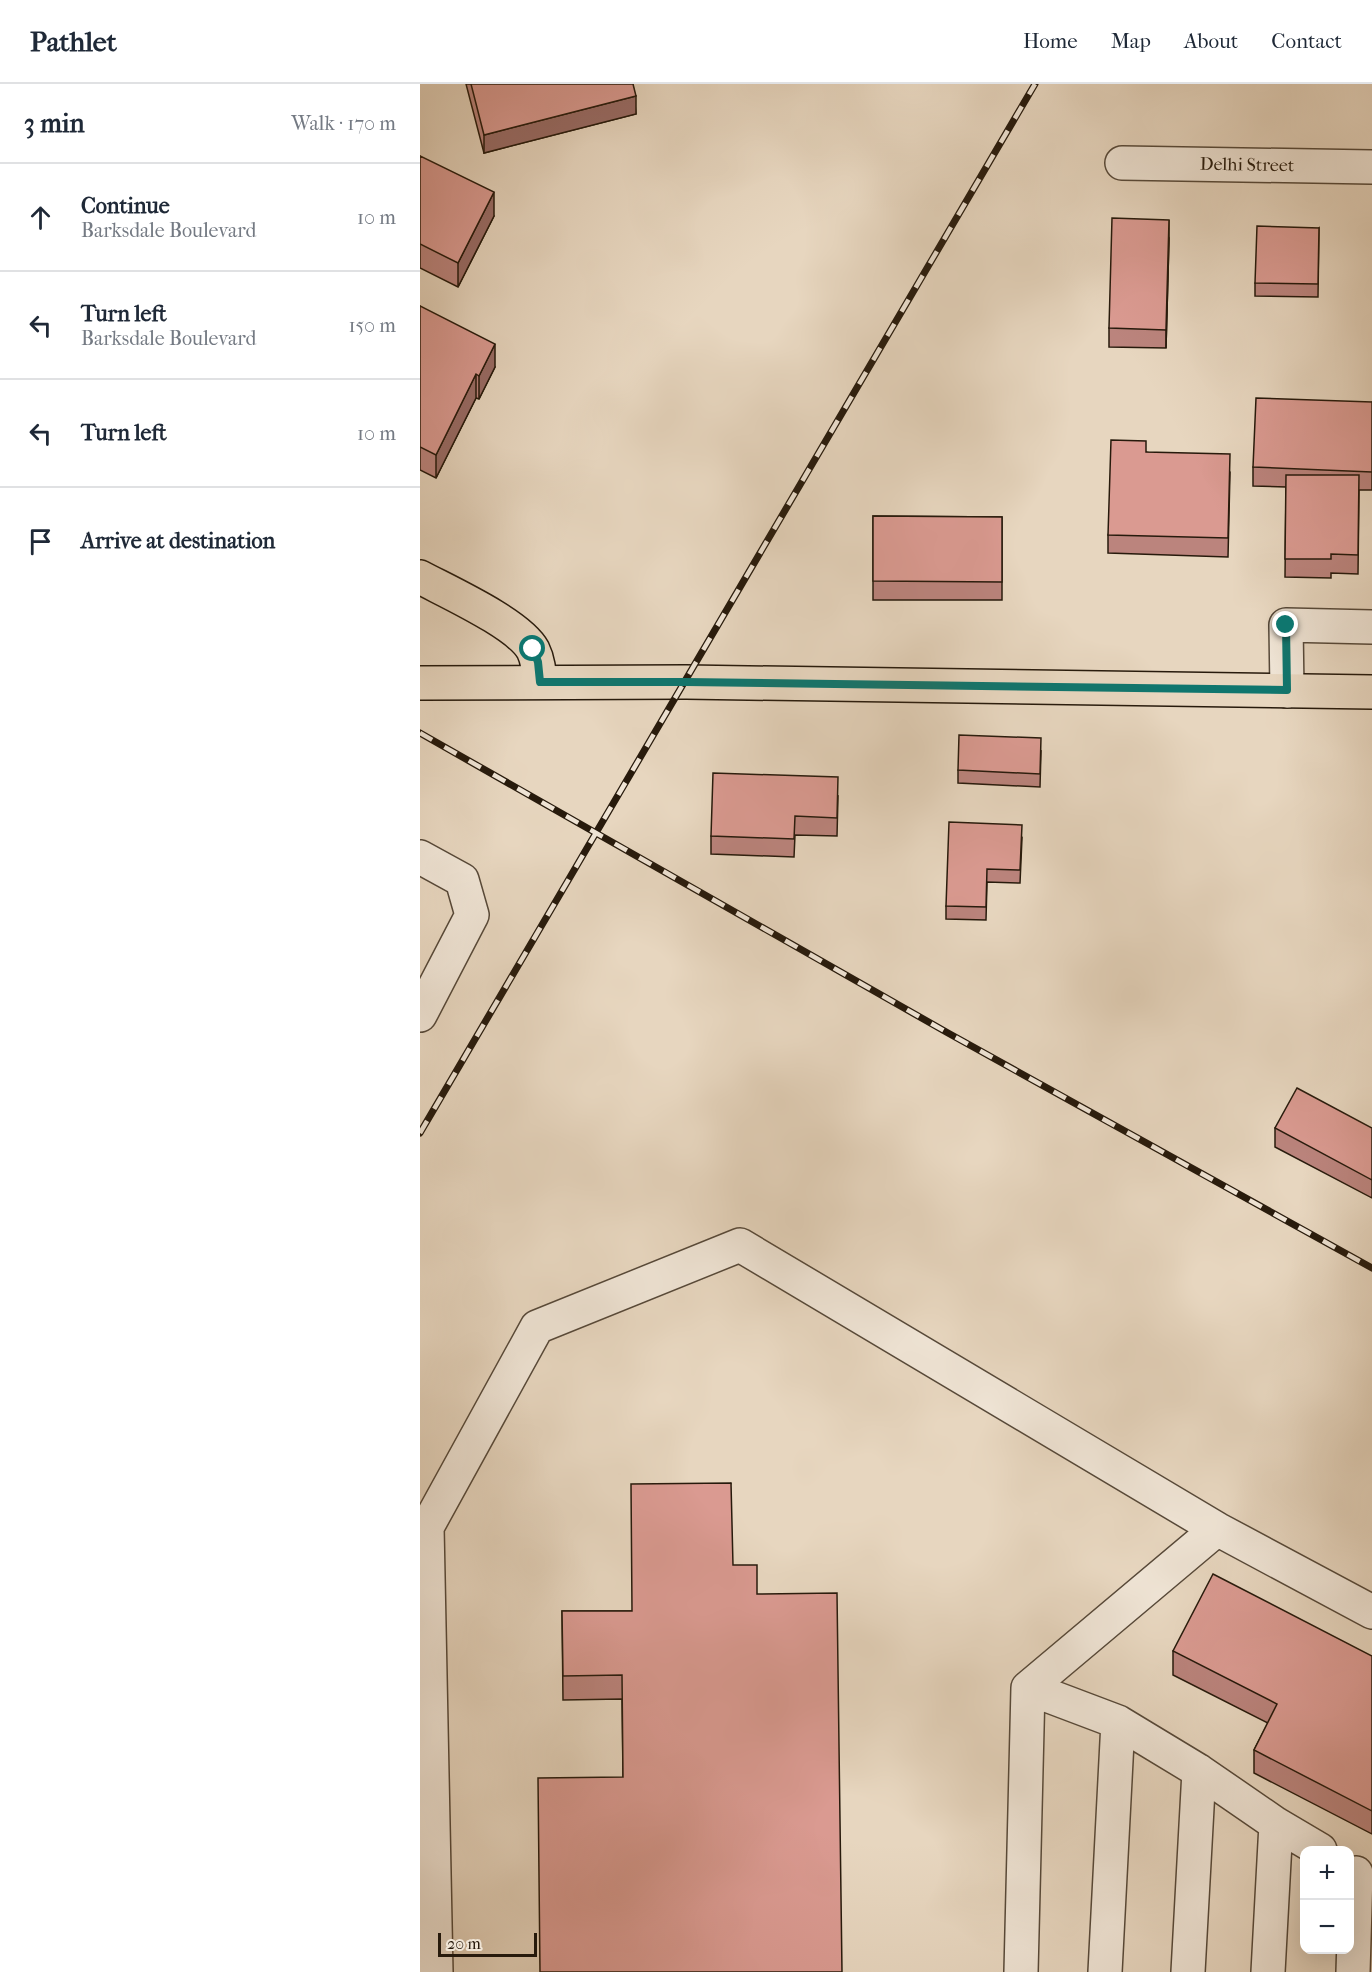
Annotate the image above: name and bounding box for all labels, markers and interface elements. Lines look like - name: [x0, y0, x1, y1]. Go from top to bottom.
- text: Pathlet: [30, 25, 117, 58]
- text: Home: [1023, 29, 1078, 53]
- text: Map: [1111, 29, 1151, 53]
- text: About: [1184, 29, 1238, 53]
- text: Contact: [1271, 29, 1342, 53]
- text: 3 min: [24, 108, 85, 139]
- text: Walk · 170 m: [291, 112, 396, 135]
- street label: Delhi Street: [1200, 154, 1295, 176]
- text: Continue: [81, 193, 170, 219]
- icon: ahead: [24, 201, 57, 234]
- text: 10 m: [357, 206, 396, 229]
- text: Barksdale Boulevard: [81, 219, 256, 242]
- text: Turn left: [81, 301, 167, 327]
- icon: left: [24, 309, 57, 342]
- text: 150 m: [348, 314, 396, 337]
- text: Barksdale Boulevard: [81, 327, 256, 350]
- icon: left: [24, 417, 57, 450]
- text: Turn left: [81, 420, 167, 446]
- text: 10 m: [357, 422, 396, 445]
- icon: arrive: [24, 525, 57, 558]
- text: Arrive at destination: [81, 528, 275, 554]
- route end: [1272, 611, 1298, 637]
- route start: [519, 635, 545, 661]
- map controls: [1300, 1846, 1354, 1954]
- button: +: [1300, 1846, 1354, 1900]
- button: −: [1300, 1900, 1354, 1954]
- scale bar: [438, 1930, 537, 1958]
- text: 20 m: [447, 1934, 481, 1953]

